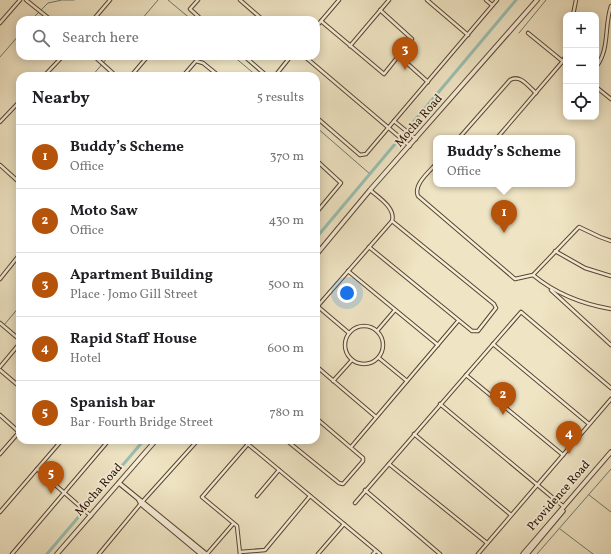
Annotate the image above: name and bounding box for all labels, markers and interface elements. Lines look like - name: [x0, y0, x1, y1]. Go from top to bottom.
- map controls: [563, 12, 599, 120]
- button: +: [563, 12, 599, 48]
- search box: [16, 16, 320, 60]
- icon: search: [30, 27, 52, 49]
- text: Search here: [62, 28, 139, 49]
- pin: 3: [392, 37, 418, 70]
- button: −: [563, 48, 599, 84]
- button: locate: [563, 84, 599, 120]
- text: Nearby: [32, 87, 90, 110]
- text: 5 results: [257, 89, 304, 107]
- street label: Mocha Road: [392, 91, 447, 151]
- popup: [433, 135, 575, 187]
- text: Buddy’s Scheme: [70, 137, 184, 158]
- text: Buddy’s Scheme: [447, 142, 561, 163]
- text: 1: [42, 148, 48, 166]
- text: 370 m: [270, 148, 304, 166]
- text: Office: [70, 158, 104, 176]
- text: Office: [447, 163, 481, 181]
- pin: 1: [491, 200, 517, 233]
- text: Moto Saw: [70, 201, 138, 222]
- text: 2: [42, 212, 48, 230]
- text: 430 m: [268, 212, 304, 230]
- text: Office: [70, 222, 104, 240]
- text: Apartment Building: [70, 265, 213, 286]
- text: 3: [42, 276, 48, 294]
- text: 500 m: [268, 276, 304, 294]
- your location: [337, 283, 357, 303]
- text: Place · Jomo Gill Street: [70, 286, 198, 304]
- text: Rapid Staff House: [70, 329, 197, 350]
- text: 4: [41, 340, 49, 358]
- text: 600 m: [267, 340, 304, 358]
- text: Hotel: [70, 350, 101, 368]
- pin: 2: [490, 382, 516, 415]
- text: Spanish bar: [70, 393, 155, 414]
- text: 5: [42, 404, 48, 422]
- text: 780 m: [270, 404, 304, 422]
- text: Bar · Fourth Bridge Street: [70, 414, 213, 432]
- pin: 4: [556, 421, 582, 454]
- street label: Providence Road: [524, 457, 594, 535]
- street label: Mocha Road: [72, 460, 127, 520]
- pin: 5: [38, 461, 64, 494]

